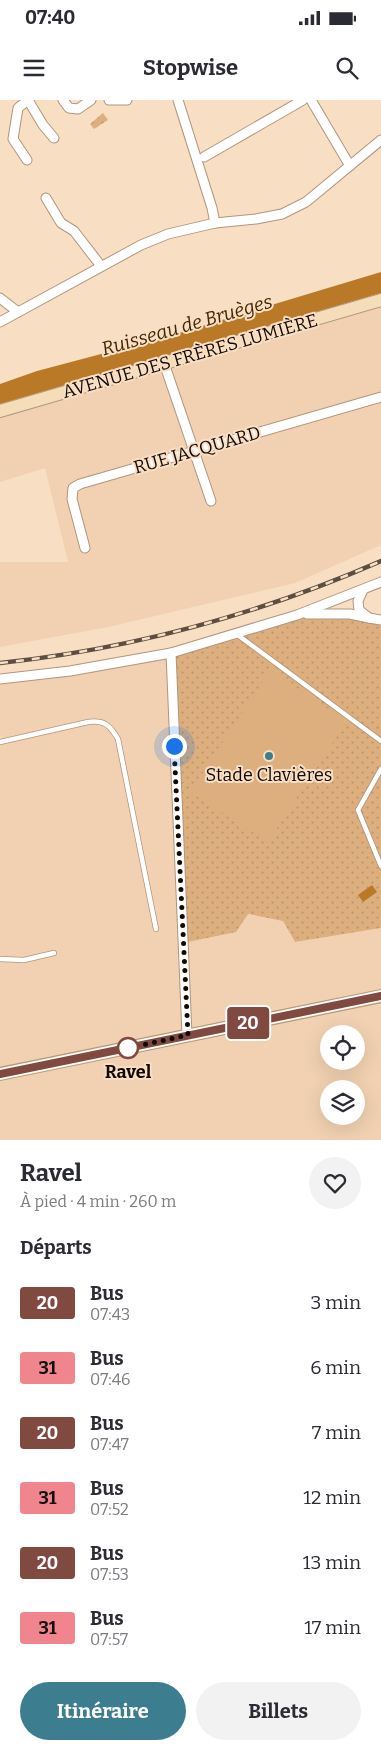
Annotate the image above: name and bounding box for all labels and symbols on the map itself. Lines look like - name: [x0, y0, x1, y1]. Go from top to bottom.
- water label: Ruisseau de Bruèges: [99, 290, 275, 360]
- street label: AVENUE DES FRÈRES LUMIÈRE: [60, 308, 320, 403]
- street label: RUE JACQUARD: [131, 421, 263, 479]
- your location: [162, 734, 187, 759]
- marker: Stade Clavières: [263, 750, 275, 762]
- place label: Stade Clavières: [206, 764, 332, 786]
- line badge: 20: [226, 1007, 270, 1039]
- marker: Ravel: [117, 1037, 139, 1059]
- place label: Ravel: [105, 1061, 152, 1083]

